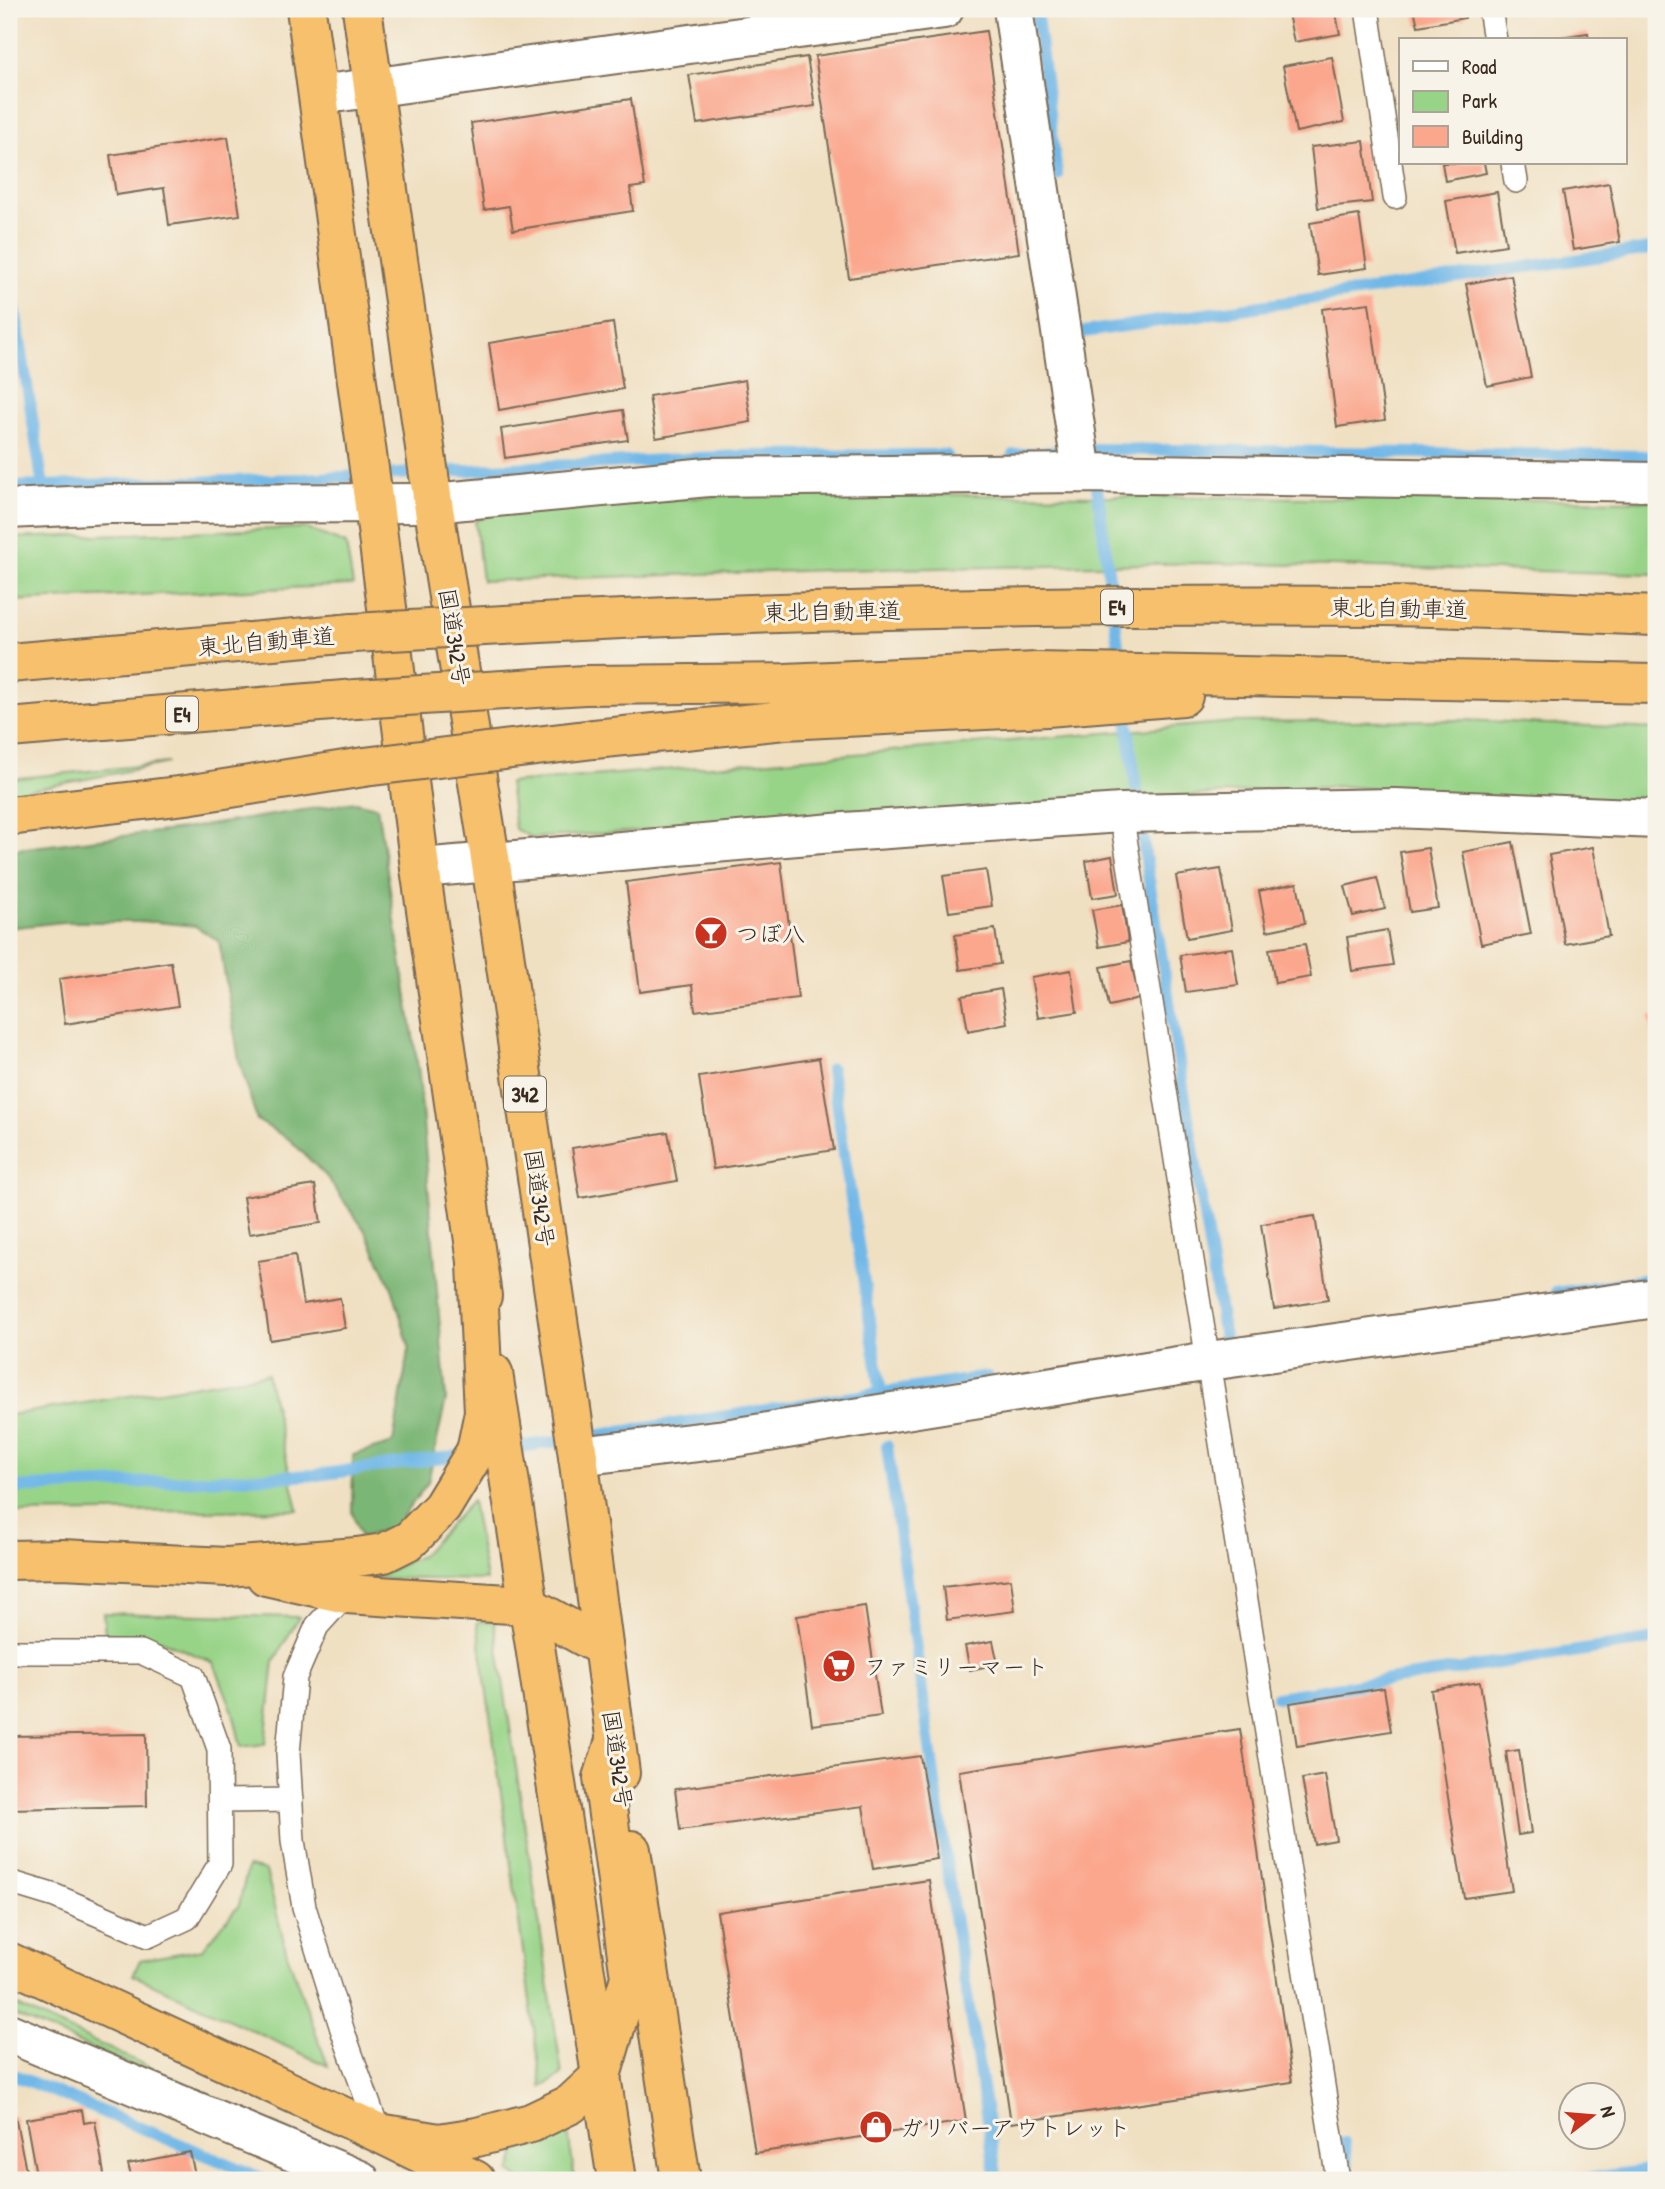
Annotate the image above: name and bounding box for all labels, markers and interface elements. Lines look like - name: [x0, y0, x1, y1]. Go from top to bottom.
- legend: [1399, 38, 1626, 164]
- text: Road: [1462, 52, 1496, 81]
- text: Park: [1462, 86, 1497, 115]
- text: Building: [1462, 122, 1523, 151]
- street label: 国道342号: [432, 586, 478, 688]
- road number: E4: [1101, 590, 1133, 624]
- street label: 東北自動車道: [1330, 591, 1468, 625]
- street label: 東北自動車道: [763, 594, 901, 628]
- street label: 東北自動車道: [196, 620, 336, 662]
- road number: E4: [166, 696, 198, 732]
- bar icon: つぼ八: [692, 914, 730, 952]
- place label: つぼ八: [736, 918, 805, 949]
- road number: 342: [504, 1076, 546, 1112]
- street label: 国道342号: [518, 1147, 562, 1249]
- supermarket icon: ファミリーマート: [820, 1647, 858, 1685]
- place label: ファミリーマート: [864, 1651, 1048, 1682]
- street label: 国道342号: [596, 1708, 640, 1810]
- north arrow: [1556, 2080, 1626, 2150]
- text: N: [1594, 2103, 1622, 2120]
- shop icon: ガリバーアウトレット: [857, 2108, 895, 2146]
- place label: ガリバーアウトレット: [900, 2112, 1130, 2143]

